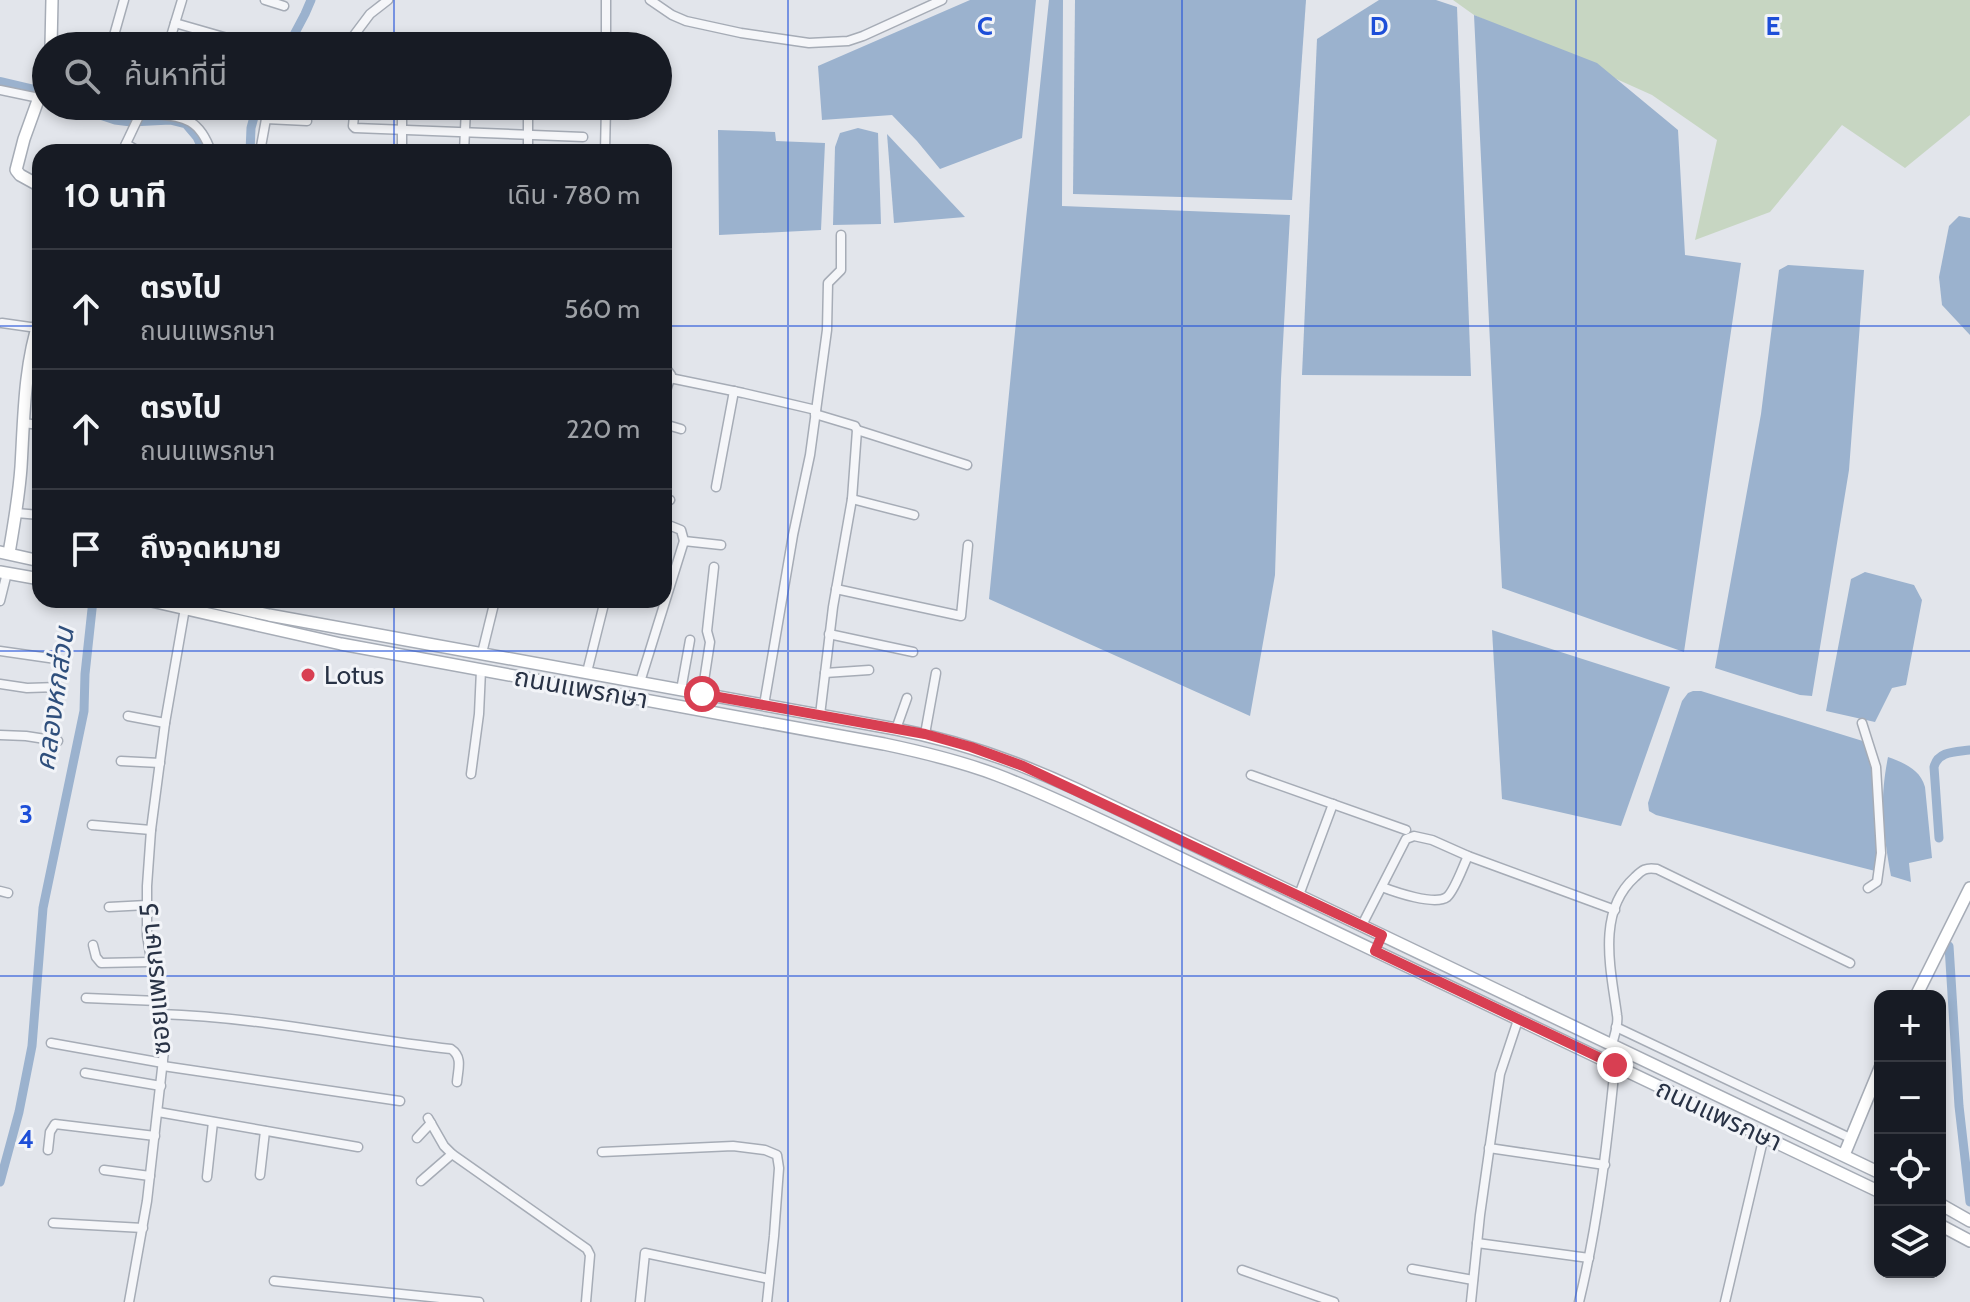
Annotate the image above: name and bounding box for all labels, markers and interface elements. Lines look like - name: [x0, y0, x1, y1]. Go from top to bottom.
- text: C: [977, 10, 993, 42]
- text: D: [1370, 10, 1388, 42]
- text: E: [1766, 10, 1780, 42]
- search box: [32, 32, 672, 120]
- icon: search: [60, 54, 104, 98]
- text: ค้นหาที่นี่: [124, 56, 227, 93]
- text: 10 นาที: [64, 174, 167, 216]
- text: เดิน · 780 m: [507, 179, 640, 211]
- text: ตรงไป: [140, 269, 222, 306]
- icon: ahead: [64, 287, 108, 331]
- text: 560 m: [564, 293, 640, 325]
- text: ถนนแพรกษา: [140, 315, 275, 347]
- text: ตรงไป: [140, 389, 222, 426]
- icon: ahead: [64, 407, 108, 451]
- text: 220 m: [566, 413, 640, 445]
- text: ถนนแพรกษา: [140, 435, 275, 467]
- icon: arrive: [64, 527, 108, 571]
- text: ถึงจุดหมาย: [140, 529, 281, 566]
- water label: คลองหกส่วน: [27, 623, 81, 773]
- place label: Lotus: [324, 659, 384, 691]
- street label: ถนนแพรกษา: [512, 660, 650, 716]
- marker: Lotus: [299, 666, 317, 684]
- route start: [684, 676, 720, 712]
- text: 3: [19, 798, 33, 830]
- street label: ซอยแพรกษา 5: [132, 902, 178, 1056]
- map controls: [1874, 990, 1946, 1278]
- button: +: [1874, 990, 1946, 1062]
- route end: [1597, 1047, 1633, 1083]
- button: −: [1874, 1062, 1946, 1134]
- street label: ถนนแพรกษา: [1651, 1072, 1787, 1158]
- text: 4: [18, 1123, 34, 1155]
- button: locate: [1874, 1134, 1946, 1206]
- button: layers: [1874, 1206, 1946, 1278]

